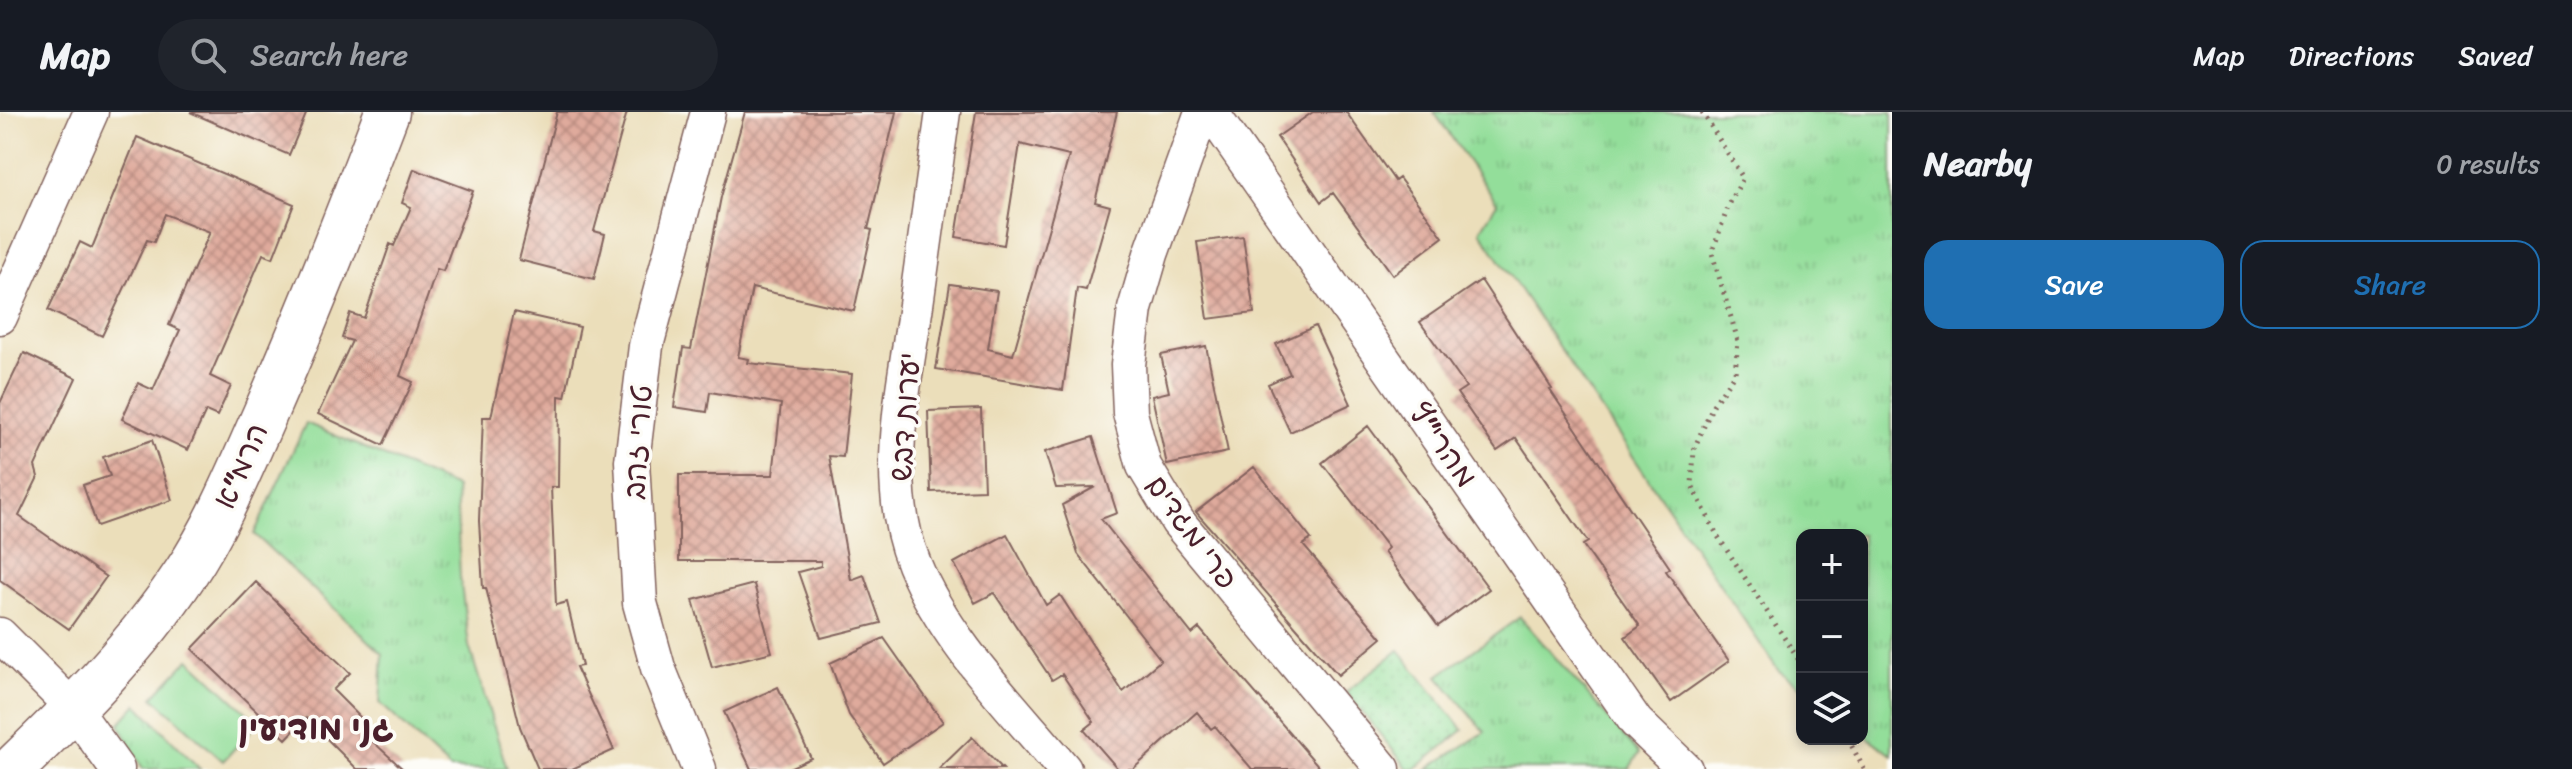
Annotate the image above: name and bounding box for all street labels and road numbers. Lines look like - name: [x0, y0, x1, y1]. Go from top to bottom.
- street label: יערות דבש: [874, 351, 936, 483]
- street label: טורי זהב: [607, 383, 669, 501]
- street label: מהרי"ץ: [1394, 391, 1492, 499]
- street label: הרמ"א: [198, 414, 284, 518]
- street label: פרי מגדים: [1131, 463, 1253, 601]

